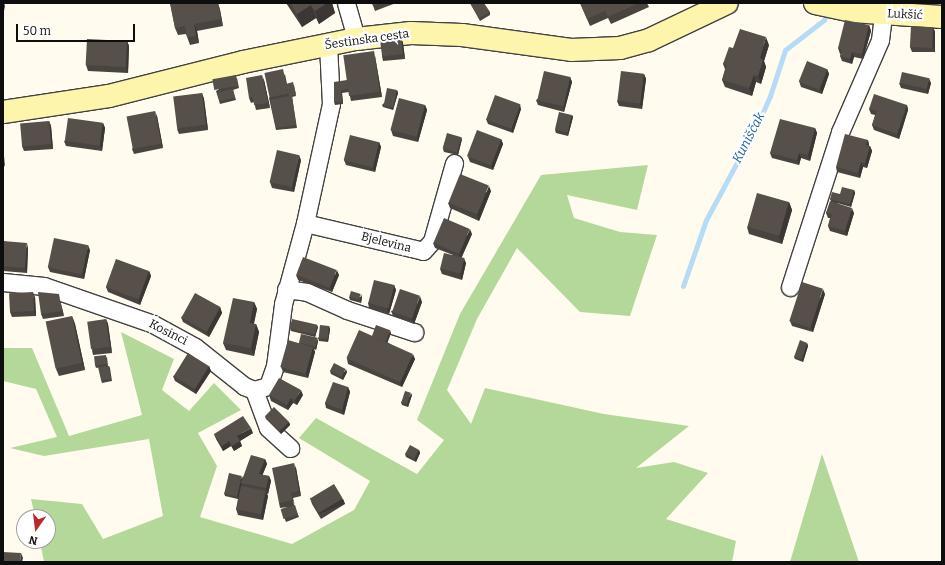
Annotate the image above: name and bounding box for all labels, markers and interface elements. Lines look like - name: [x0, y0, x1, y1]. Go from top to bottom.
- street label: Lukšić: [887, 7, 923, 23]
- scale bar: [18, 16, 137, 42]
- text: 50 m: [23, 24, 51, 38]
- street label: Šestinska cesta: [324, 27, 410, 53]
- water label: Kuniščak: [730, 110, 768, 166]
- street label: Bjelevina: [359, 230, 413, 256]
- street label: Kosinci: [146, 317, 190, 349]
- north arrow: [16, 509, 56, 549]
- text: N: [28, 533, 39, 547]

